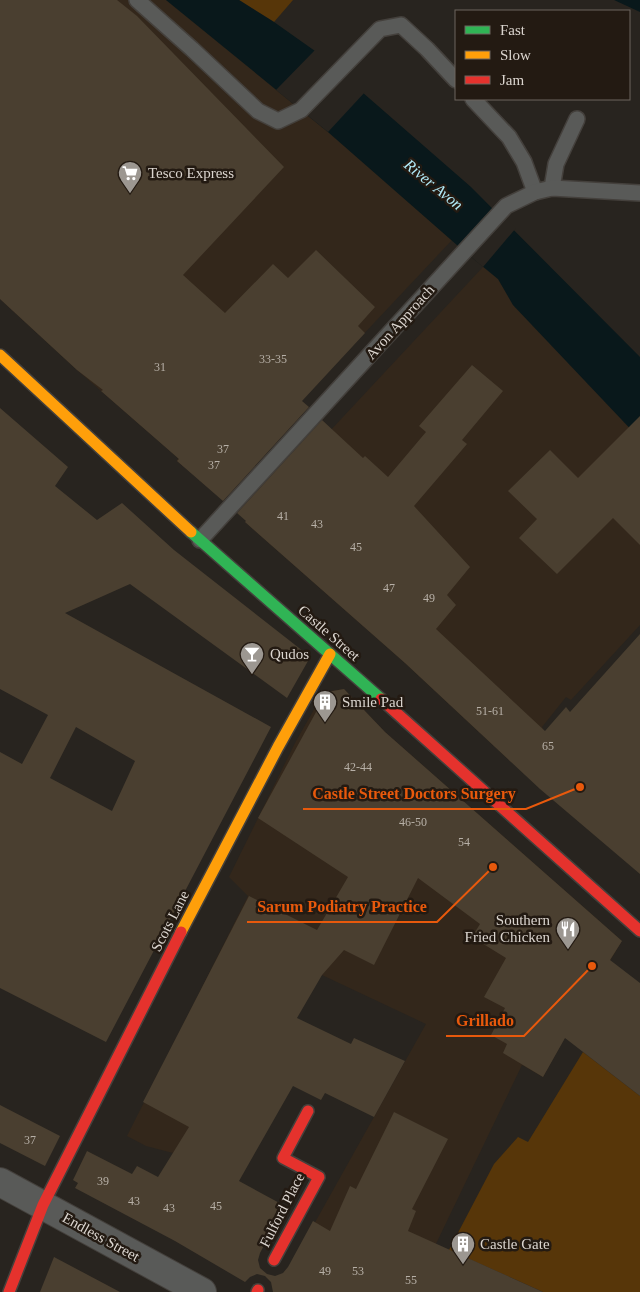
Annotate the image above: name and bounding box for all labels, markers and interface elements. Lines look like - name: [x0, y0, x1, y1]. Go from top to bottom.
- legend: [455, 10, 630, 100]
- text: Fast: [500, 22, 526, 38]
- text: Slow: [500, 47, 531, 63]
- text: Jam: [500, 72, 524, 88]
- water label: River Avon: [400, 155, 466, 213]
- supermarket icon: Tesco Express: [117, 160, 143, 194]
- place label: Tesco Express: [148, 165, 234, 181]
- street label: Avon Approach: [363, 281, 438, 362]
- house number: 33-35: [259, 352, 287, 366]
- house number: 31: [154, 360, 166, 374]
- house number: 37: [217, 442, 229, 456]
- house number: 37: [208, 458, 220, 472]
- house number: 41: [277, 509, 289, 523]
- house number: 43: [311, 517, 323, 531]
- house number: 45: [350, 540, 362, 554]
- house number: 47: [383, 581, 395, 595]
- house number: 49: [423, 591, 435, 605]
- street label: Castle Street: [295, 602, 364, 665]
- bar icon: Qudos: [239, 641, 265, 675]
- place label: Qudos: [270, 646, 309, 662]
- building icon: Smile Pad: [312, 689, 338, 723]
- place label: Smile Pad: [342, 694, 404, 710]
- house number: 51-61: [476, 704, 504, 718]
- house number: 65: [542, 739, 554, 753]
- house number: 42-44: [344, 760, 372, 774]
- callout: Castle Street Doctors Surgery: [303, 778, 526, 809]
- text: Castle Street Doctors Surgery: [312, 785, 516, 803]
- house number: 46-50: [399, 815, 427, 829]
- house number: 54: [458, 835, 470, 849]
- street label: Scots Lane: [148, 888, 192, 954]
- callout: Sarum Podiatry Practice: [247, 891, 437, 922]
- text: Sarum Podiatry Practice: [257, 898, 427, 916]
- place label: Southern Fried Chicken: [465, 912, 550, 945]
- restaurant icon: Southern Fried Chicken: [555, 916, 581, 950]
- callout: Grillado: [446, 1005, 524, 1036]
- text: Grillado: [456, 1012, 514, 1029]
- house number: 37: [24, 1133, 36, 1147]
- street label: Fulford Place: [256, 1170, 308, 1250]
- house number: 39: [97, 1174, 109, 1188]
- house number: 43: [128, 1194, 140, 1208]
- house number: 45: [210, 1199, 222, 1213]
- house number: 43: [163, 1201, 175, 1215]
- street label: Endless Street: [60, 1209, 143, 1265]
- building icon: Castle Gate: [450, 1231, 476, 1265]
- place label: Castle Gate: [480, 1236, 550, 1252]
- house number: 49: [319, 1264, 331, 1278]
- house number: 53: [352, 1264, 364, 1278]
- house number: 55: [405, 1273, 417, 1287]

